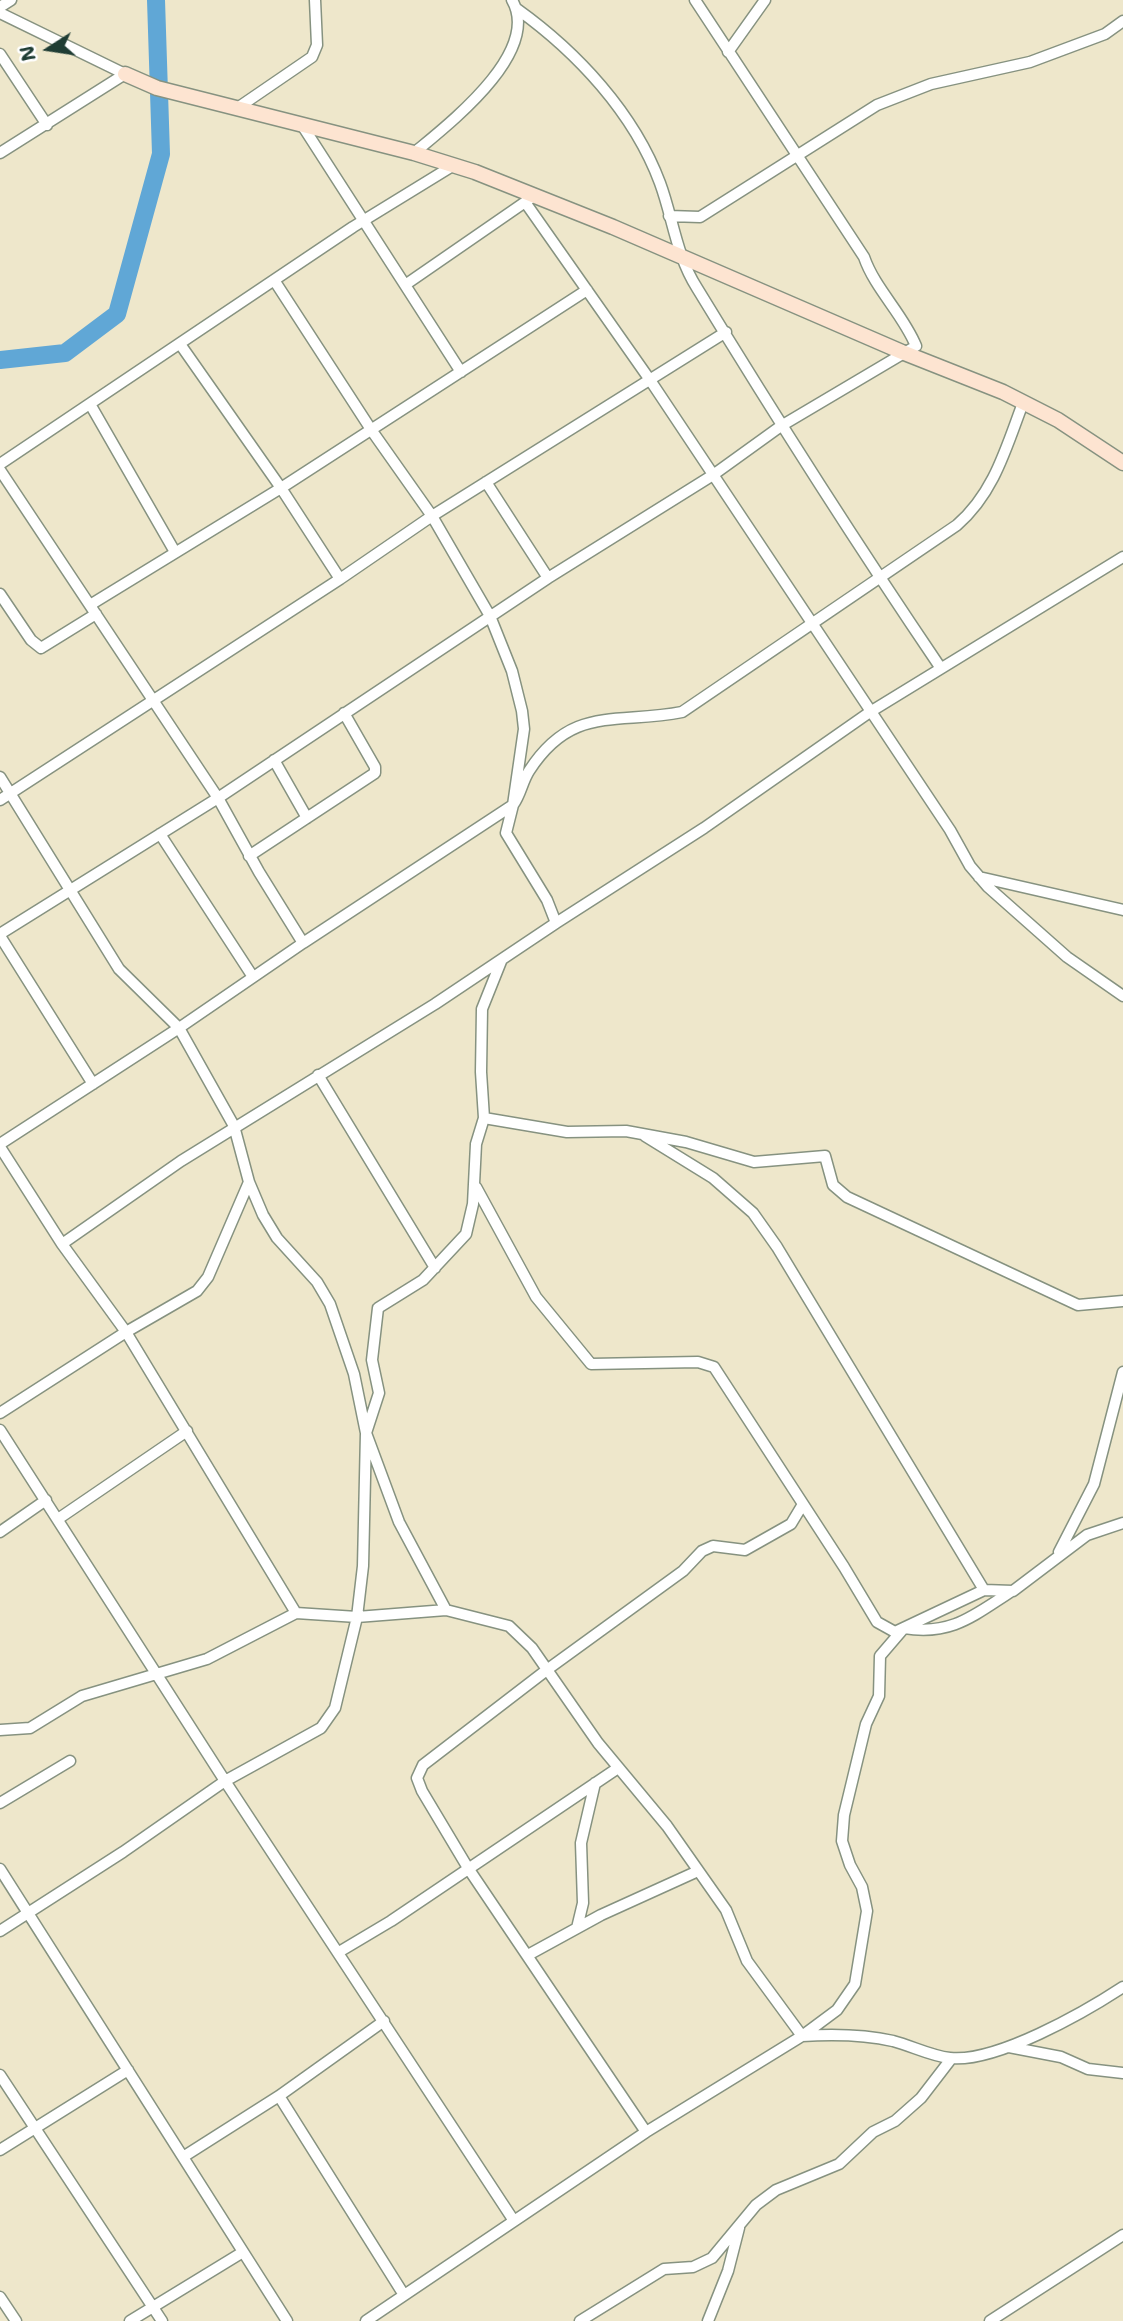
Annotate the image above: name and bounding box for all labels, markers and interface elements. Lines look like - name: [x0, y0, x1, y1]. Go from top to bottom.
- north arrow: [14, 14, 84, 84]
- text: N: [14, 44, 42, 63]

